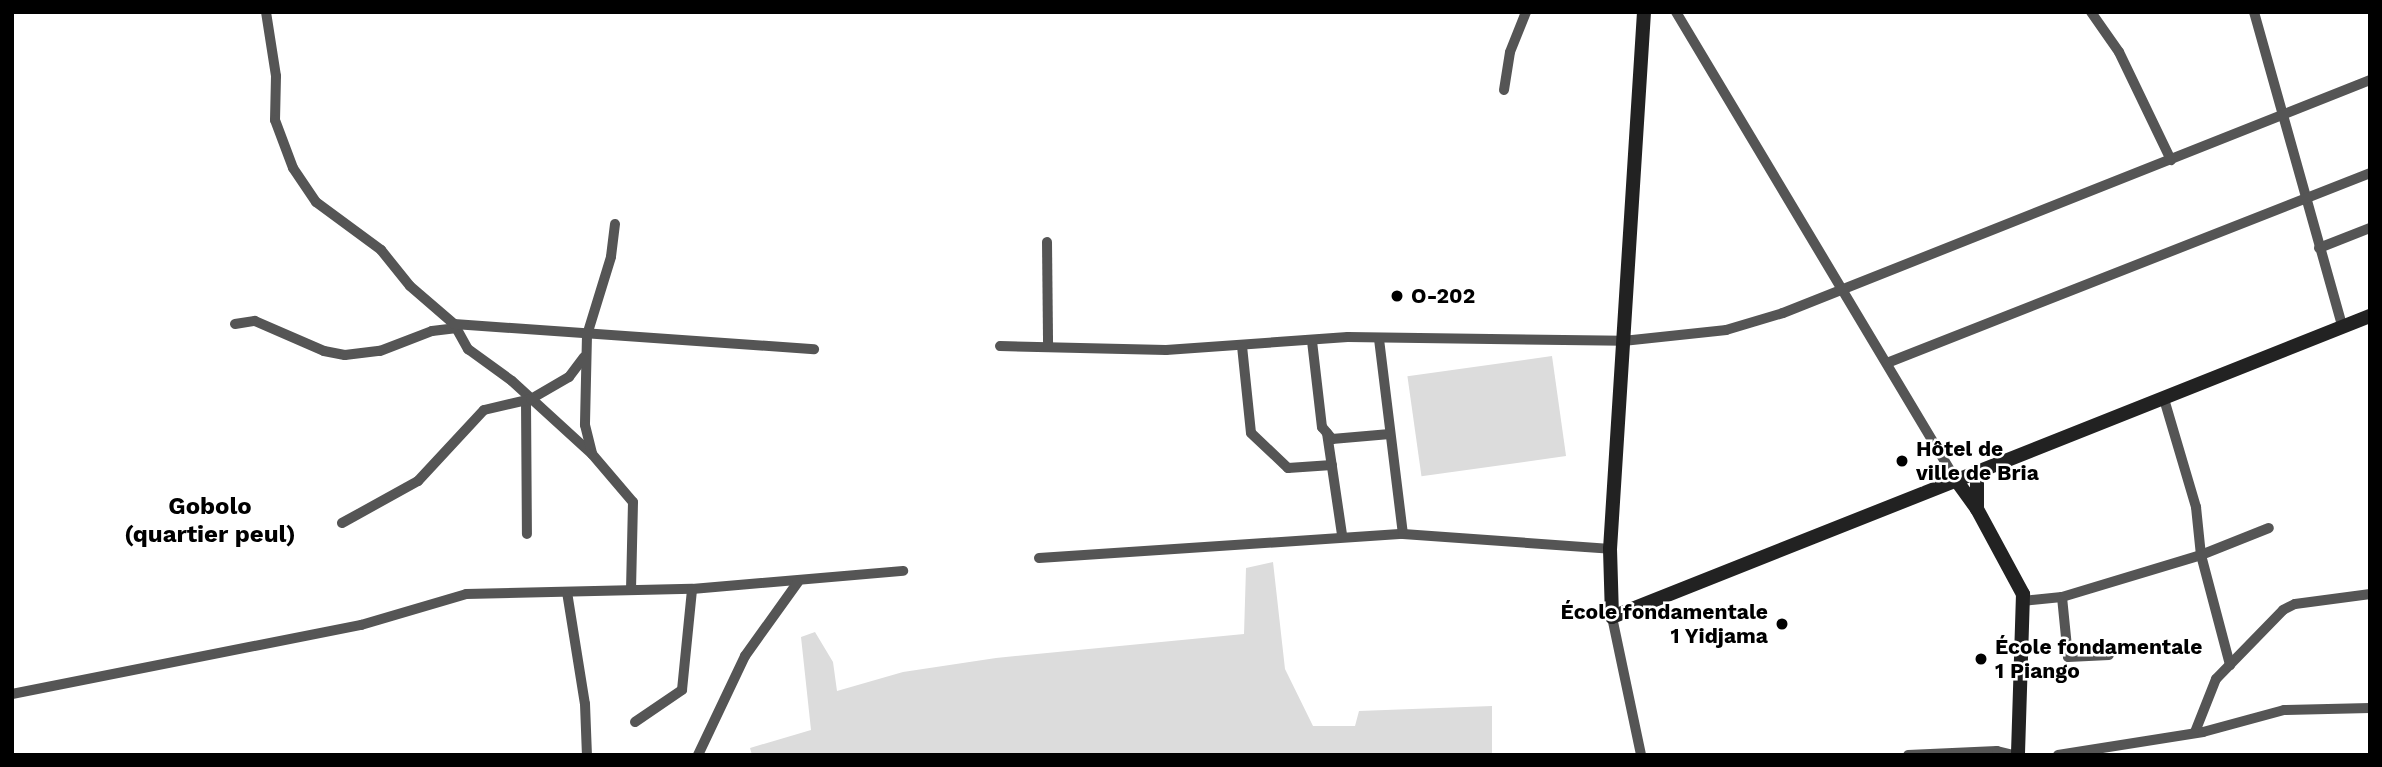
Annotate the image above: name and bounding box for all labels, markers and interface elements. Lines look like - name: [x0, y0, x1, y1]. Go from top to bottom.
- place label: O-202: [1411, 283, 1475, 309]
- marker: O-202: [1389, 288, 1405, 304]
- place label: Hôtel de ville de Bria: [1916, 436, 2039, 486]
- marker: Hôtel de ville de Bria: [1894, 453, 1910, 469]
- district label: Gobolo (quartier peul): [124, 493, 296, 549]
- place label: École fondamentale 1 Yidjama: [1560, 599, 1768, 649]
- marker: École fondamentale 1 Yidjama: [1774, 616, 1790, 632]
- place label: École fondamentale 1 Piango: [1995, 634, 2203, 684]
- marker: École fondamentale 1 Piango: [1973, 651, 1989, 667]

